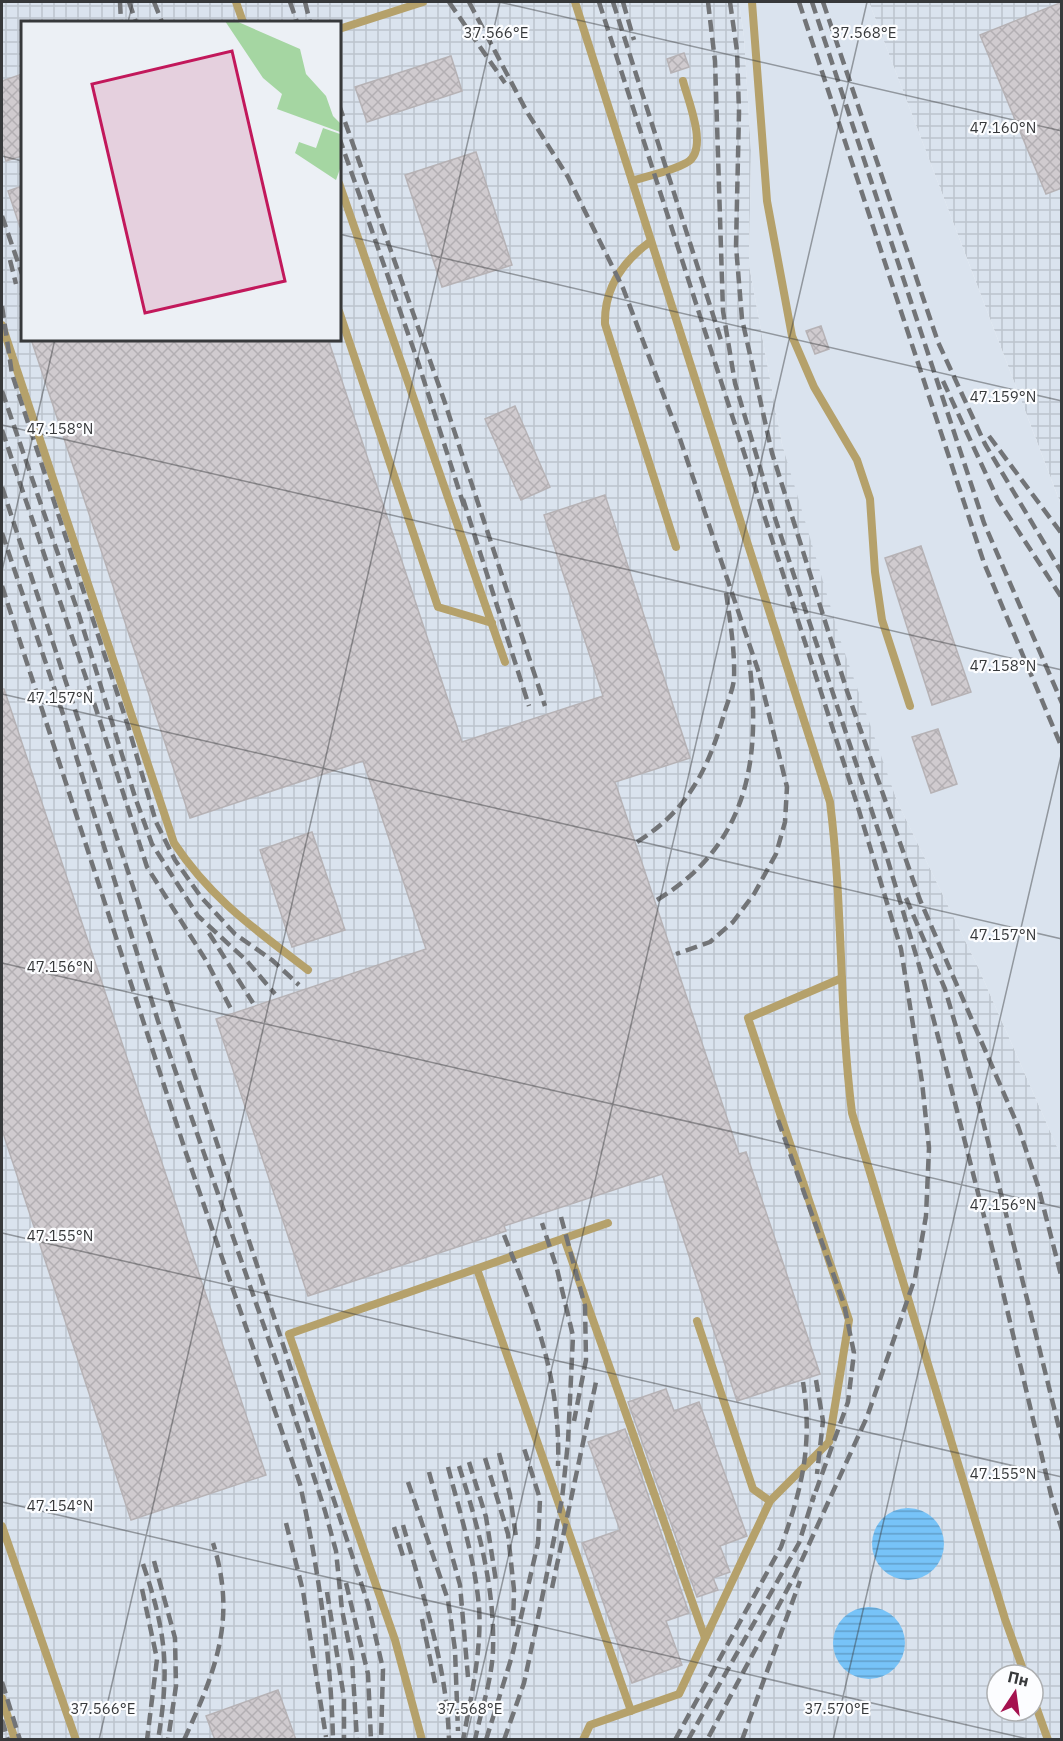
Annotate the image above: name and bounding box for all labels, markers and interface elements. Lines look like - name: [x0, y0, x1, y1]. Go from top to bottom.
- inset map: [21, 21, 340, 340]
- text: 37.566°E: [464, 23, 528, 42]
- text: 37.568°E: [832, 23, 896, 42]
- text: 47.160°N: [970, 118, 1036, 137]
- text: 47.159°N: [970, 387, 1036, 406]
- text: 47.158°N: [27, 419, 93, 438]
- text: 47.158°N: [970, 656, 1036, 675]
- text: 47.157°N: [27, 688, 93, 707]
- text: 47.157°N: [970, 925, 1036, 944]
- text: 47.156°N: [27, 957, 93, 976]
- text: 47.156°N: [970, 1195, 1036, 1214]
- text: 47.155°N: [27, 1226, 93, 1245]
- text: 47.155°N: [970, 1464, 1036, 1483]
- text: 47.154°N: [27, 1496, 93, 1515]
- north arrow: [985, 1663, 1045, 1723]
- text: Пн: [1006, 1666, 1031, 1691]
- text: 37.566°E: [71, 1699, 135, 1718]
- text: 37.568°E: [438, 1699, 502, 1718]
- text: 37.570°E: [805, 1699, 869, 1718]

